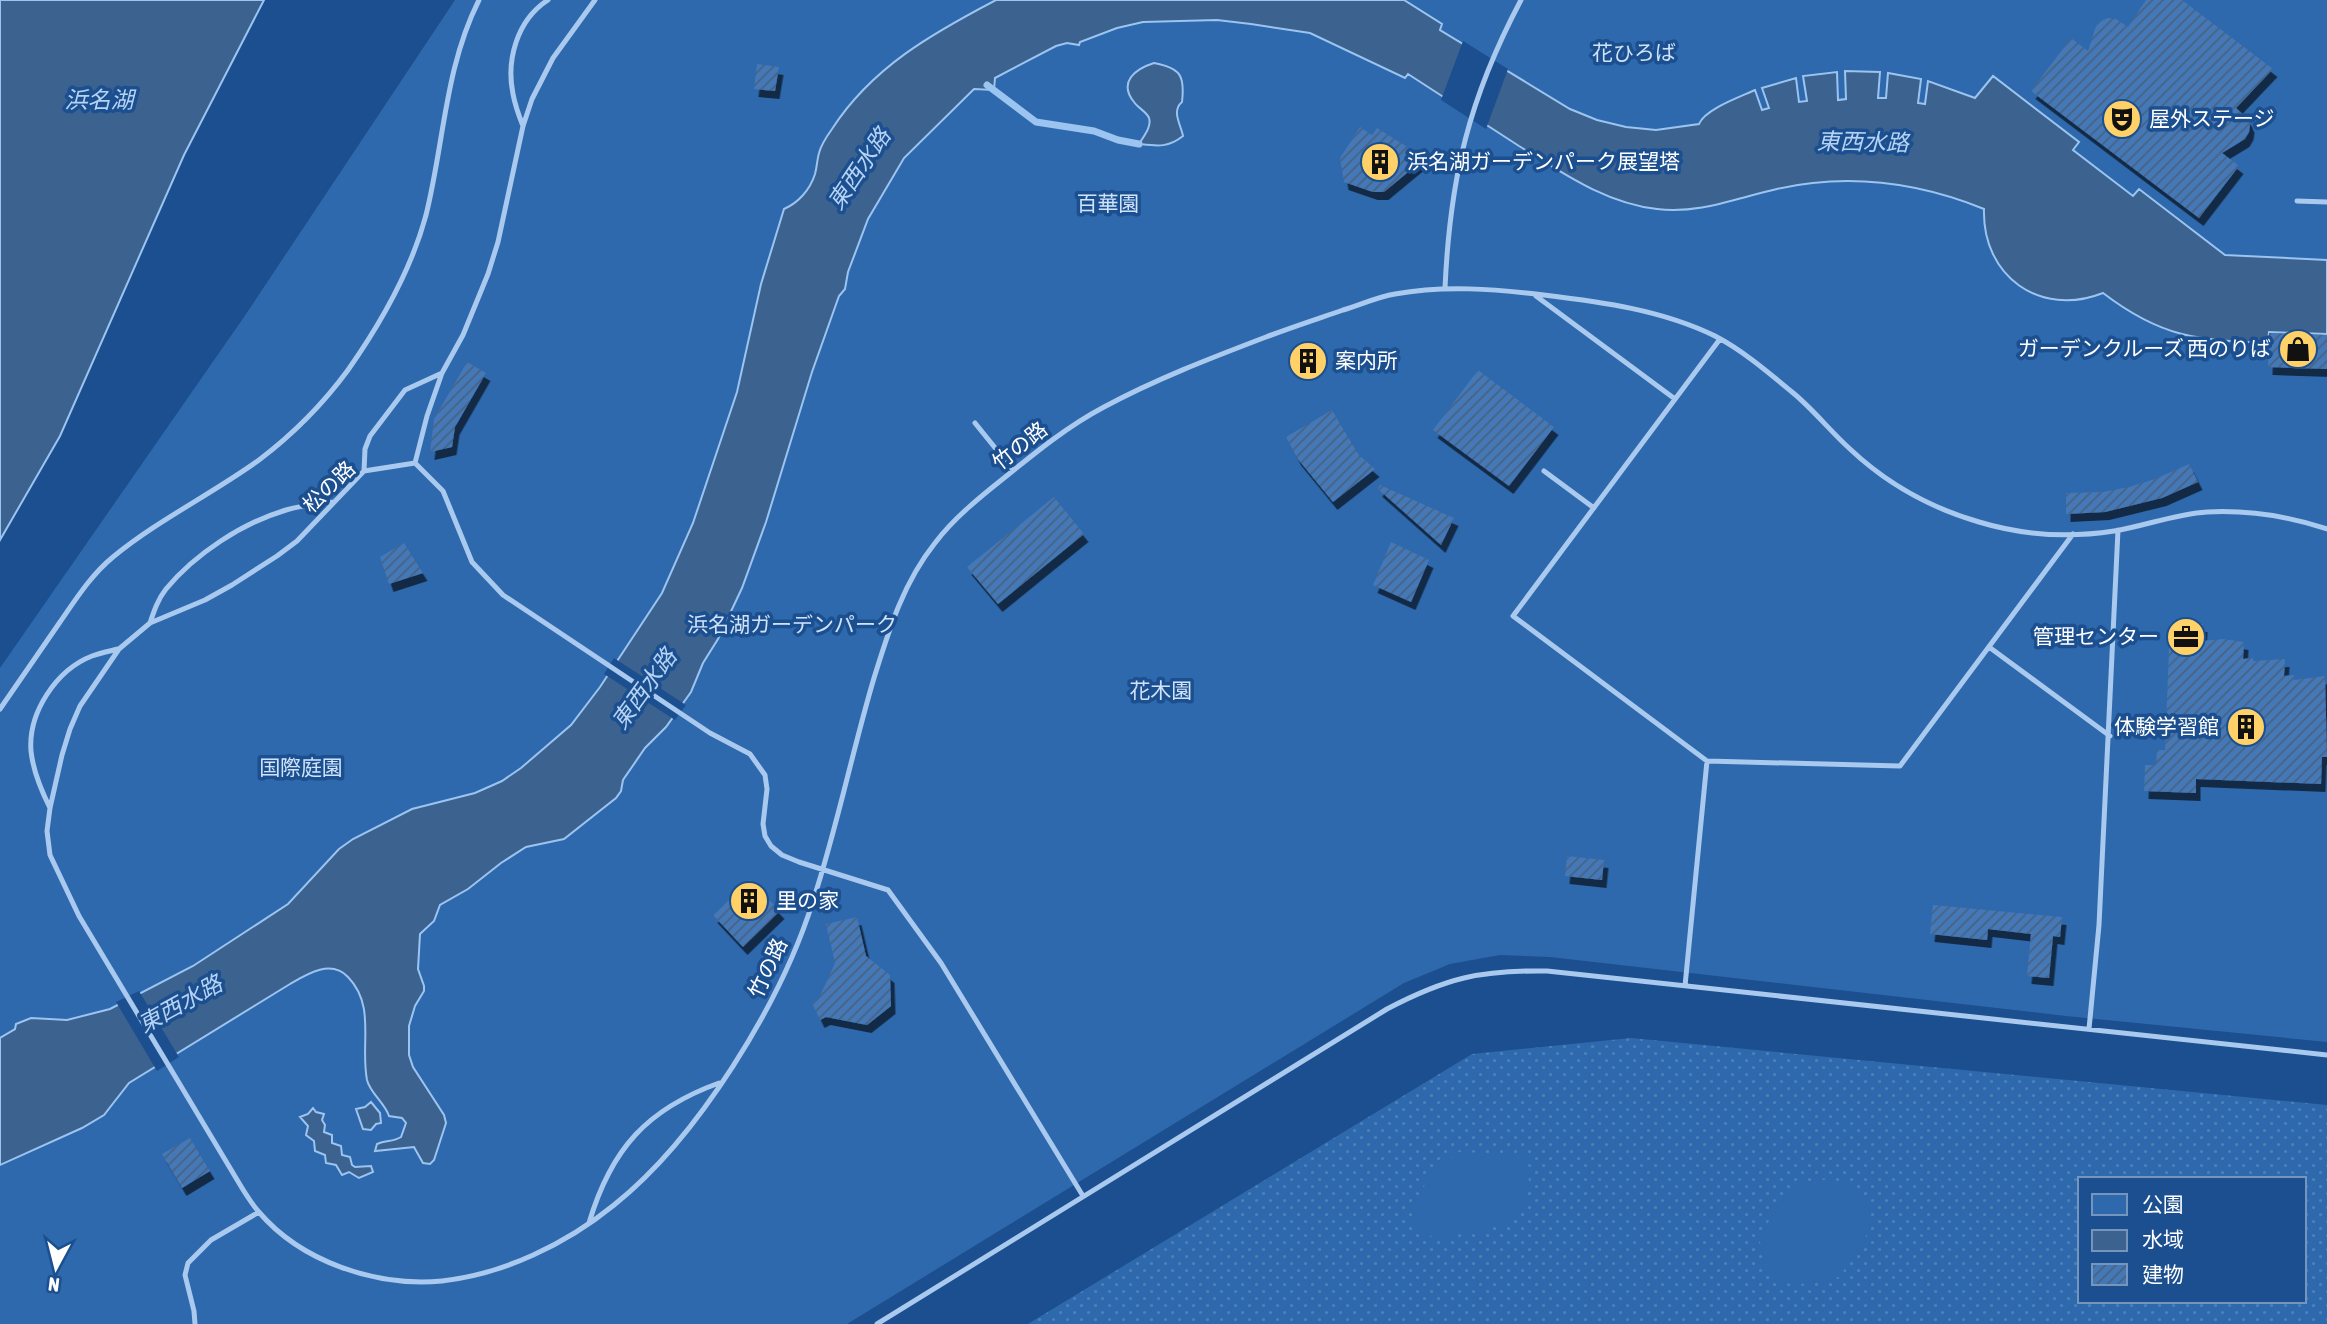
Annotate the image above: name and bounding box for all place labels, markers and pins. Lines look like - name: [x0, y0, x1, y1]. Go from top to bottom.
- theatre icon: 屋外ステージ: [2101, 98, 2143, 140]
- place label: 屋外ステージ: [2149, 106, 2275, 130]
- building icon: 浜名湖ガーデンパーク展望塔: [1359, 141, 1401, 183]
- place label: 浜名湖ガーデンパーク展望塔: [1407, 149, 1680, 173]
- shop icon: ガーデンクルーズ 西のりば: [2277, 328, 2319, 370]
- place label: ガーデンクルーズ 西のりば: [2018, 336, 2271, 360]
- building icon: 案内所: [1287, 340, 1329, 382]
- place label: 案内所: [1335, 348, 1398, 372]
- office icon: 管理センター: [2165, 616, 2207, 658]
- place label: 管理センター: [2033, 624, 2159, 648]
- building icon: 体験学習館: [2225, 706, 2267, 748]
- place label: 体験学習館: [2114, 714, 2219, 738]
- building icon: 里の家: [728, 880, 770, 922]
- place label: 里の家: [776, 888, 839, 912]

